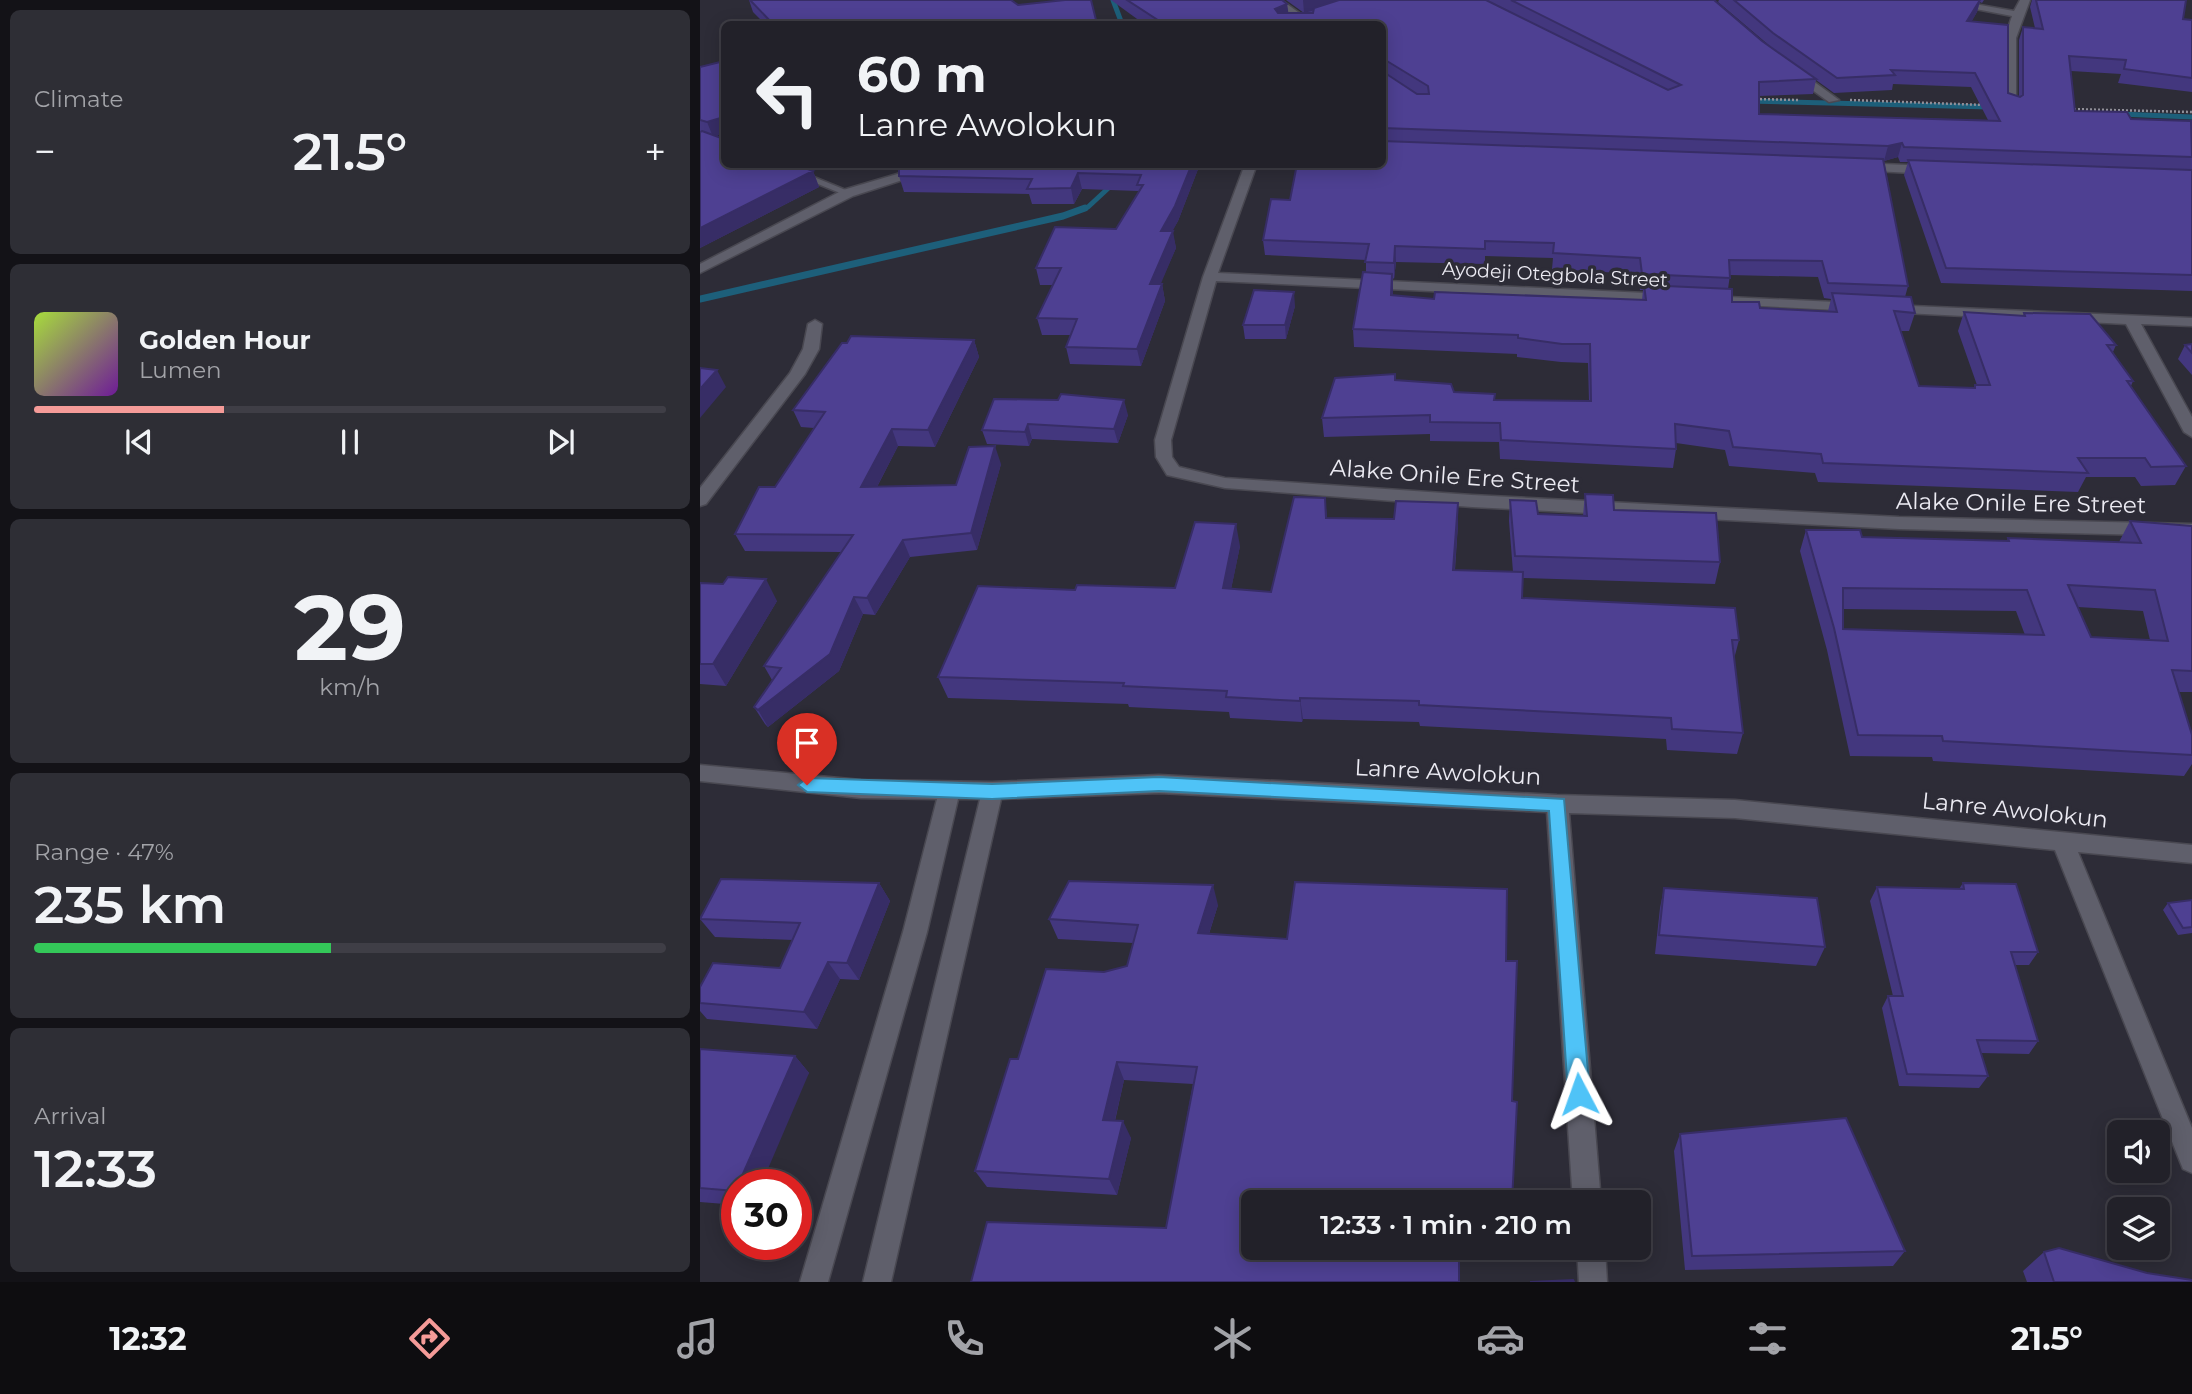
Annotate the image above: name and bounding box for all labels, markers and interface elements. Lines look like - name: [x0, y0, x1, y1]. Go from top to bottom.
- text: 60 m: [857, 45, 987, 104]
- icon: left: [742, 49, 833, 140]
- text: Climate: [34, 85, 123, 113]
- text: Lanre Awolokun: [857, 105, 1117, 144]
- text: 21.5°: [293, 120, 407, 183]
- text: −: [34, 128, 56, 175]
- text: +: [644, 128, 666, 175]
- street label: Ayodeji Otegbola Street: [1441, 257, 1669, 292]
- text: Golden Hour: [139, 324, 311, 356]
- text: Lumen: [139, 356, 222, 384]
- icon: previous: [120, 423, 158, 461]
- icon: pause: [331, 423, 369, 461]
- icon: next: [542, 423, 580, 461]
- street label: Alake Onile Ere Street: [1329, 453, 1581, 499]
- street label: Alake Onile Ere Street: [1896, 487, 2146, 519]
- text: 29: [294, 572, 406, 683]
- text: km/h: [319, 673, 381, 701]
- pin: [777, 713, 837, 785]
- icon: arrive: [788, 724, 826, 762]
- street label: Lanre Awolokun: [1354, 753, 1542, 791]
- street label: Lanre Awolokun: [1921, 786, 2109, 834]
- text: Range · 47%: [34, 838, 174, 866]
- text: 235 km: [34, 873, 226, 936]
- position arrow: [1542, 1057, 1616, 1131]
- text: Arrival: [34, 1102, 107, 1130]
- map controls: [2107, 1120, 2170, 1260]
- button: sound: [2107, 1120, 2170, 1183]
- text: 12:33: [34, 1137, 157, 1200]
- speed limit sign: 30: [721, 1169, 812, 1260]
- button: layers: [2107, 1197, 2170, 1260]
- text: 12:33 · 1 min · 210 m: [1320, 1209, 1572, 1241]
- icon: directions: [405, 1314, 454, 1363]
- icon: music: [673, 1314, 722, 1363]
- icon: phone: [940, 1314, 989, 1363]
- icon: climate: [1208, 1314, 1257, 1363]
- icon: car: [1476, 1314, 1525, 1363]
- icon: filters: [1743, 1314, 1792, 1363]
- text: 12:32: [109, 1319, 187, 1358]
- text: 21.5°: [2011, 1319, 2083, 1358]

